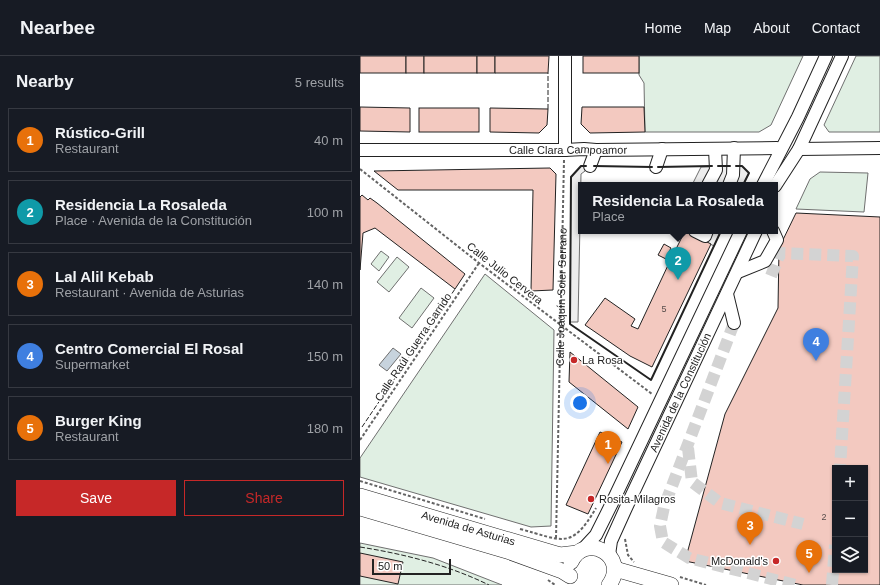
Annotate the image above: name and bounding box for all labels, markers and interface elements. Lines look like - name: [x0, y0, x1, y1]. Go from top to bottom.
- text: Nearbee: [20, 17, 95, 38]
- text: Home: [645, 20, 682, 36]
- text: Map: [704, 20, 731, 36]
- text: About: [753, 20, 790, 36]
- text: Contact: [812, 20, 860, 36]
- text: Nearby: [16, 72, 74, 91]
- text: 5 results: [295, 75, 344, 90]
- text: Rústico-Grill: [55, 124, 145, 141]
- text: 1: [26, 133, 34, 148]
- text: 40 m: [314, 133, 343, 148]
- text: Restaurant: [55, 141, 119, 156]
- street label: Calle Clara Campoamor: [509, 143, 627, 156]
- popup: [578, 182, 778, 234]
- text: Residencia La Rosaleda: [592, 192, 764, 209]
- text: Residencia La Rosaleda: [55, 196, 227, 213]
- text: 2: [26, 205, 34, 220]
- text: 100 m: [307, 205, 343, 220]
- text: Place: [592, 209, 625, 224]
- text: Place · Avenida de la Constitución: [55, 213, 252, 228]
- street label: Calle Joaquín Soler Serrano: [554, 228, 569, 366]
- street label: Calle Julio Cervera: [465, 240, 546, 307]
- pin: 2: [665, 247, 691, 280]
- text: Lal Alil Kebab: [55, 268, 154, 285]
- text: 3: [26, 277, 34, 292]
- text: 140 m: [307, 277, 343, 292]
- text: Restaurant · Avenida de Asturias: [55, 285, 244, 300]
- street label: Calle Raúl Guerra Garrido: [372, 291, 454, 403]
- house number: 5: [661, 304, 667, 314]
- pin: 4: [803, 328, 829, 361]
- street label: Avenida de la Constitución: [647, 331, 713, 454]
- text: Centro Comercial El Rosal: [55, 340, 243, 357]
- text: 4: [26, 349, 34, 364]
- text: 150 m: [307, 349, 343, 364]
- place label: La Rosa: [582, 354, 624, 366]
- marker: La Rosa: [569, 355, 579, 365]
- text: Supermarket: [55, 357, 129, 372]
- your location: [570, 393, 590, 413]
- text: Burger King: [55, 412, 142, 429]
- text: 5: [26, 421, 34, 436]
- text: 180 m: [307, 421, 343, 436]
- text: Restaurant: [55, 429, 119, 444]
- pin: 1: [595, 431, 621, 464]
- map controls: [832, 465, 868, 573]
- button: +: [832, 465, 868, 501]
- button: Save: [16, 480, 176, 516]
- button: Share: [184, 480, 344, 516]
- place label: Rosita-Milagros: [599, 493, 676, 505]
- marker: Rosita-Milagros: [586, 494, 596, 504]
- button: −: [832, 501, 868, 537]
- street label: Avenida de Asturias: [420, 508, 517, 548]
- pin: 3: [737, 512, 763, 545]
- house number: 2: [821, 512, 827, 522]
- button: layers: [832, 537, 868, 573]
- pin: 5: [796, 540, 822, 573]
- place label: McDonald's: [711, 555, 768, 567]
- marker: McDonald's: [771, 556, 781, 566]
- scale bar: [372, 557, 451, 576]
- text: 50 m: [378, 560, 402, 572]

